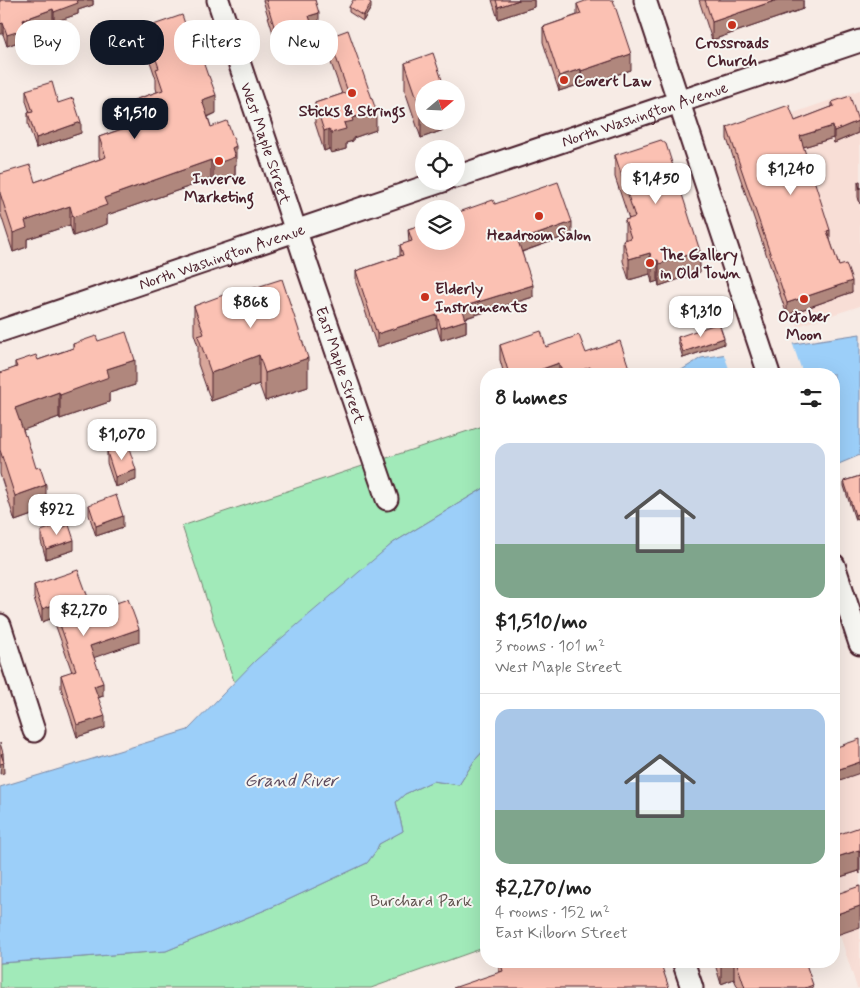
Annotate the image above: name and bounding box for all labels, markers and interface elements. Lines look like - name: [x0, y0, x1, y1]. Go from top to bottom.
- marker: Crossroads Church: [726, 19, 738, 31]
- chip: Buy: [15, 20, 80, 65]
- chip: Rent: [90, 20, 164, 65]
- chip: Filters: [174, 20, 260, 65]
- chip: New: [270, 20, 338, 65]
- place label: Crossroads Church: [695, 33, 769, 72]
- place label: Covert Law: [574, 71, 652, 92]
- marker: Covert Law: [558, 74, 570, 86]
- street label: North Washington Avenue: [559, 77, 732, 153]
- street label: West Maple Street: [235, 80, 295, 208]
- north arrow: [415, 80, 465, 130]
- map controls: [415, 80, 465, 250]
- marker: Sticks & Strings: [346, 87, 358, 99]
- pin: $1,510: [94, 98, 176, 140]
- place label: Sticks & Strings: [299, 101, 406, 124]
- text: $1,510: [113, 103, 157, 124]
- button: locate: [415, 140, 465, 190]
- pin: $1,240: [750, 154, 832, 196]
- marker: Inverve Marketing: [213, 155, 225, 167]
- text: $1,240: [768, 159, 814, 180]
- pin: $1,450: [615, 162, 697, 205]
- text: $1,450: [632, 168, 680, 189]
- place label: Inverve Marketing: [184, 169, 254, 210]
- button: layers: [415, 200, 465, 250]
- marker: Headroom Salon: [533, 210, 545, 222]
- street label: North Washington Avenue: [136, 219, 309, 296]
- place label: Headroom Salon: [487, 225, 591, 246]
- place label: The Gallery in Old Town: [660, 245, 741, 284]
- marker: The Gallery in Old Town: [644, 257, 656, 269]
- place label: Elderly Instruments: [435, 279, 527, 318]
- pin: $868: [221, 286, 281, 329]
- marker: Elderly Instruments: [419, 291, 431, 303]
- text: $868: [233, 292, 269, 313]
- marker: October Moon: [798, 293, 810, 305]
- pin: $1,310: [660, 296, 742, 338]
- text: $1,310: [680, 301, 722, 322]
- street label: East Maple Street: [310, 304, 370, 427]
- place label: October Moon: [778, 307, 830, 346]
- text: 8 homes: [495, 384, 567, 412]
- icon: filters: [797, 384, 825, 412]
- pin: $1,070: [81, 418, 163, 461]
- text: $1,070: [98, 424, 146, 445]
- icon: home: [615, 476, 705, 566]
- pin: $922: [27, 494, 87, 536]
- text: $922: [39, 499, 75, 520]
- pin: $2,270: [43, 594, 125, 637]
- text: $2,270: [60, 600, 108, 621]
- text: $1,510/mo: [495, 608, 587, 636]
- text: 3 rooms · 101 m²: [495, 636, 605, 657]
- text: West Maple Street: [495, 657, 622, 678]
- icon: home: [615, 741, 705, 831]
- water label: Grand River: [244, 769, 340, 793]
- text: $2,270/mo: [495, 874, 592, 902]
- park label: Burchard Park: [370, 891, 472, 912]
- text: 4 rooms · 152 m²: [495, 902, 610, 923]
- text: East Kilborn Street: [495, 923, 628, 944]

